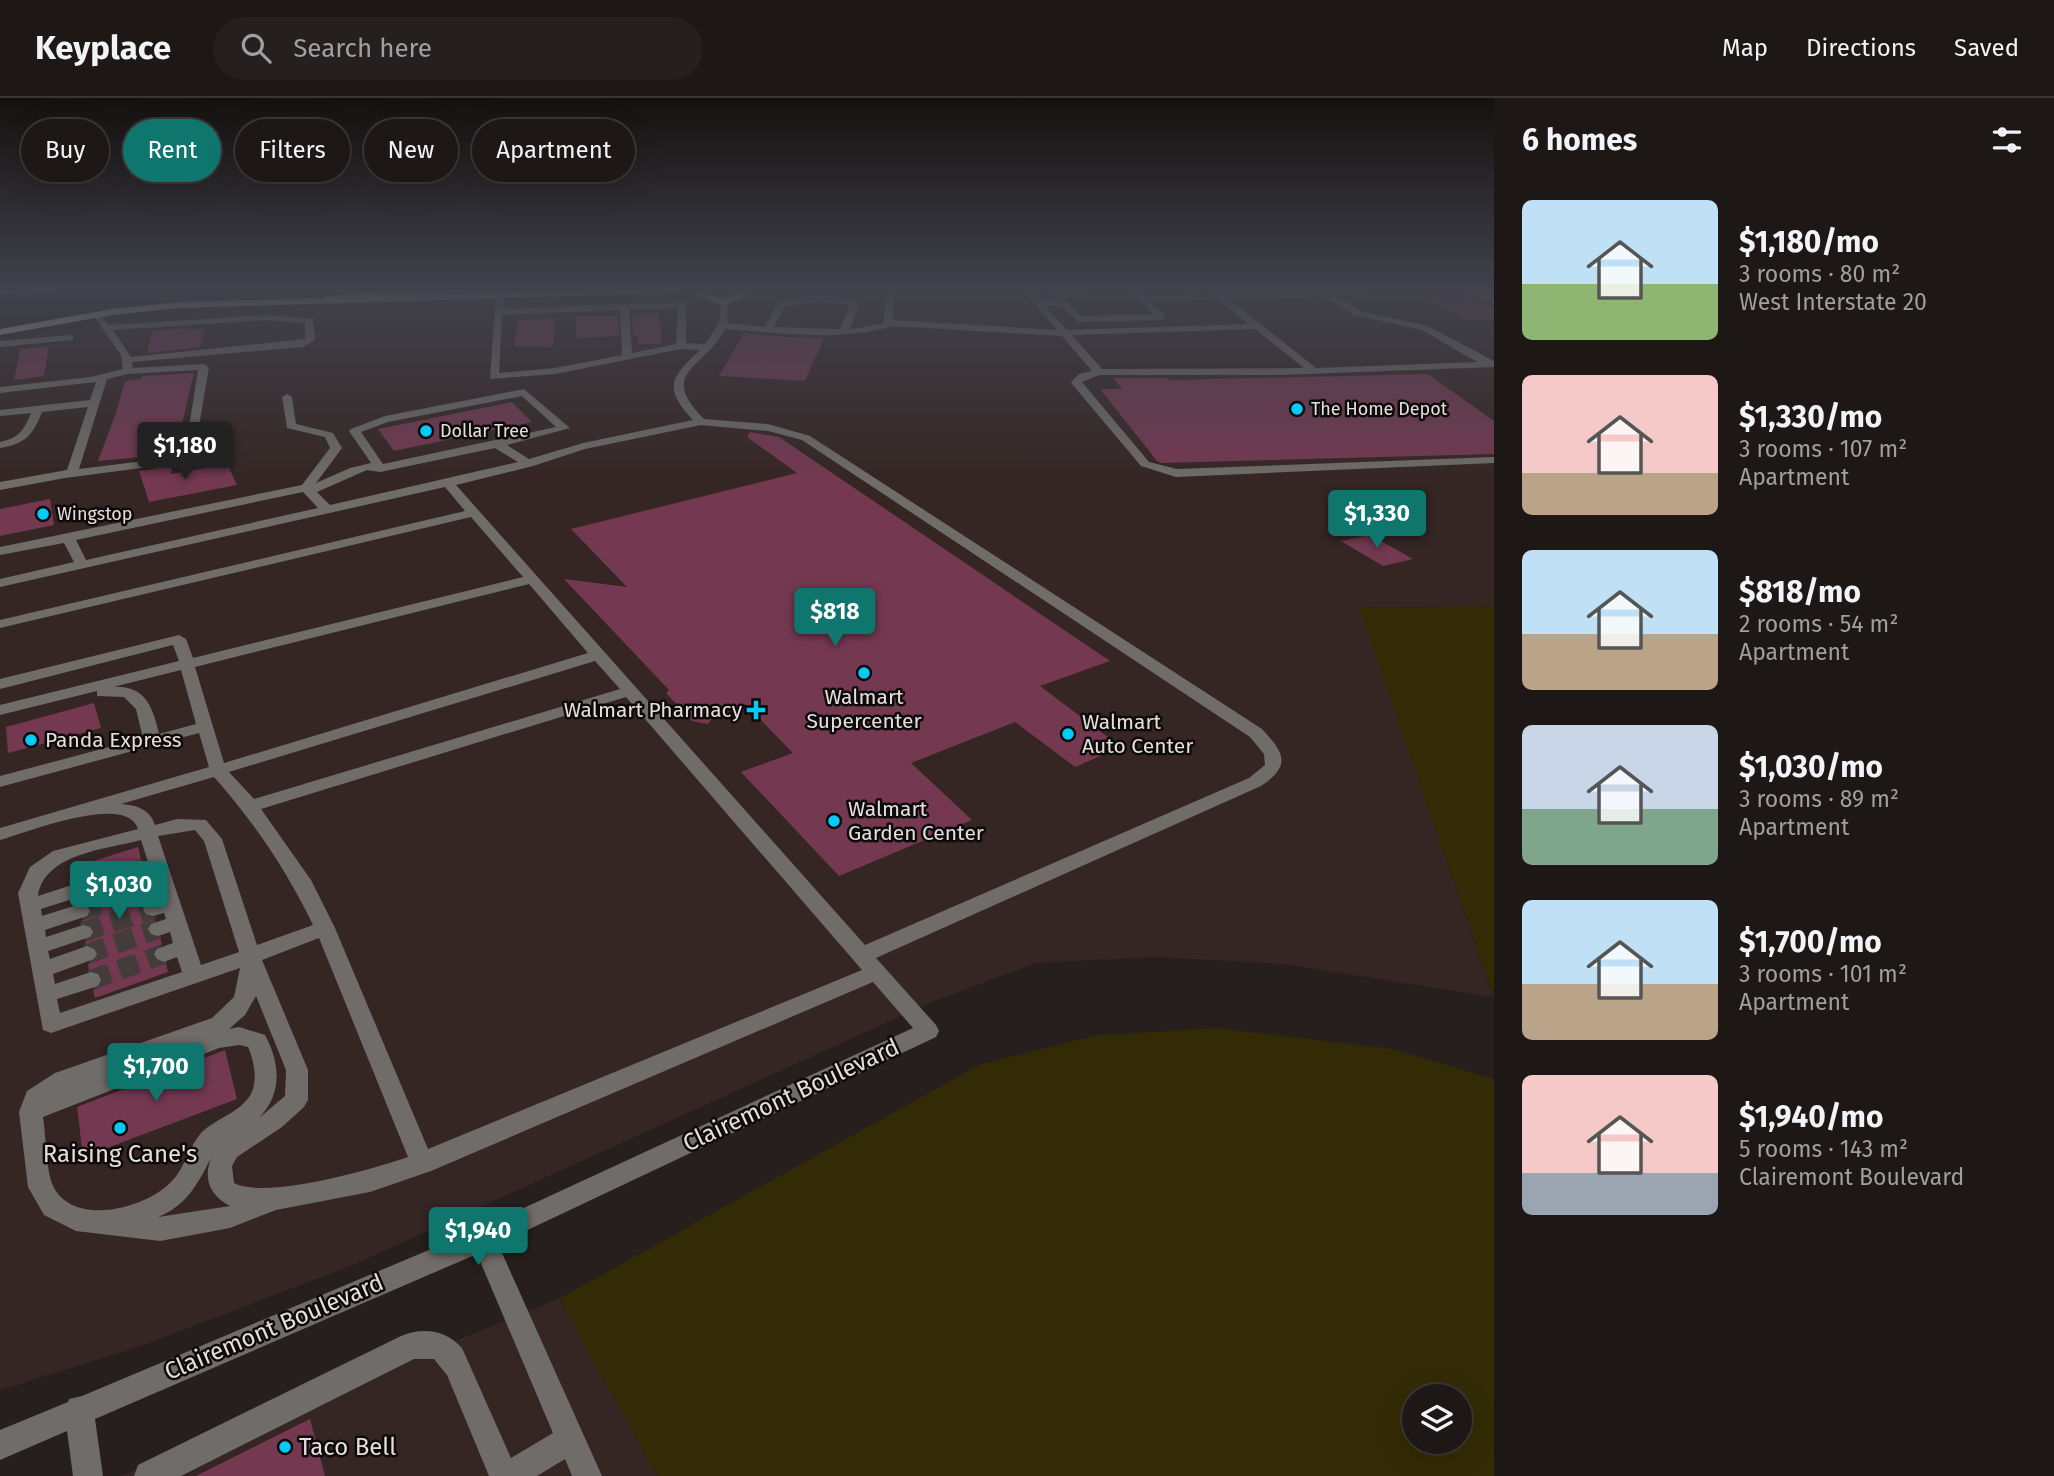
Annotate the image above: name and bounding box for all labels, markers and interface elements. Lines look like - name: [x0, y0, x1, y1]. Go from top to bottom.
- search box: [213, 17, 703, 80]
- text: Keyplace: [35, 28, 171, 68]
- icon: search: [237, 29, 275, 67]
- text: Search here: [293, 33, 432, 64]
- text: Map: [1722, 34, 1768, 62]
- text: Directions: [1806, 34, 1916, 62]
- text: Saved: [1954, 34, 2019, 62]
- chip: Buy: [21, 119, 109, 182]
- chip: Rent: [123, 119, 221, 182]
- chip: Filters: [235, 119, 350, 182]
- chip: New: [364, 119, 458, 182]
- chip: Apartment: [472, 119, 635, 182]
- icon: filters: [1988, 121, 2026, 159]
- text: 6 homes: [1522, 122, 1637, 158]
- text: $1,180/mo: [1739, 224, 1879, 260]
- icon: home: [1578, 228, 1662, 312]
- text: 3 rooms · 80 m²: [1739, 260, 1900, 288]
- text: West Interstate 20: [1739, 288, 1927, 316]
- place label: The Home Depot: [1311, 398, 1448, 420]
- text: $1,330/mo: [1739, 399, 1882, 435]
- marker: The Home Depot: [1289, 401, 1305, 417]
- icon: home: [1578, 403, 1662, 487]
- place label: Dollar Tree: [440, 420, 529, 442]
- pin: $1,180: [128, 422, 242, 482]
- marker: Dollar Tree: [418, 423, 434, 439]
- text: $1,180: [153, 431, 217, 459]
- text: 3 rooms · 107 m²: [1739, 435, 1907, 463]
- text: Apartment: [1739, 463, 1849, 491]
- pin: $1,330: [1320, 490, 1434, 550]
- text: $1,330: [1344, 499, 1410, 527]
- place label: Wingstop: [57, 503, 133, 525]
- marker: Wingstop: [35, 506, 51, 522]
- text: $818/mo: [1739, 574, 1861, 610]
- icon: home: [1578, 578, 1662, 662]
- pin: $818: [794, 588, 876, 648]
- text: $818: [810, 597, 860, 625]
- text: 2 rooms · 54 m²: [1739, 610, 1898, 638]
- text: Apartment: [1739, 638, 1849, 666]
- marker: Walmart Supercenter: [856, 665, 872, 681]
- place label: Walmart Supercenter: [806, 684, 922, 734]
- place label: Walmart Pharmacy: [564, 697, 743, 723]
- marker: Walmart Pharmacy: [748, 702, 764, 718]
- place label: Walmart Auto Center: [1082, 709, 1193, 759]
- marker: Walmart Auto Center: [1060, 726, 1076, 742]
- place label: Panda Express: [45, 727, 182, 753]
- marker: Panda Express: [23, 732, 39, 748]
- text: $1,030/mo: [1739, 749, 1883, 785]
- icon: home: [1578, 753, 1662, 837]
- text: 3 rooms · 89 m²: [1739, 785, 1899, 813]
- place label: Walmart Garden Center: [848, 796, 984, 846]
- marker: Walmart Garden Center: [826, 813, 842, 829]
- text: Apartment: [1739, 813, 1849, 841]
- pin: $1,030: [62, 862, 176, 921]
- text: $1,030: [86, 870, 152, 898]
- text: $1,700/mo: [1739, 924, 1882, 960]
- icon: home: [1578, 928, 1662, 1012]
- text: 3 rooms · 101 m²: [1739, 960, 1907, 988]
- text: Apartment: [1739, 988, 1849, 1016]
- street label: Clairemont Boulevard: [679, 1033, 903, 1157]
- pin: $1,700: [99, 1044, 213, 1103]
- text: $1,700: [123, 1052, 189, 1080]
- text: $1,940/mo: [1739, 1099, 1883, 1135]
- icon: home: [1578, 1103, 1662, 1187]
- marker: Raising Cane's: [112, 1120, 128, 1136]
- text: 5 rooms · 143 m²: [1739, 1135, 1908, 1163]
- place label: Raising Cane's: [43, 1140, 197, 1168]
- text: Clairemont Boulevard: [1739, 1163, 1964, 1191]
- pin: $1,940: [421, 1208, 535, 1267]
- text: $1,940: [445, 1216, 511, 1244]
- street label: Clairemont Boulevard: [160, 1268, 388, 1386]
- map controls: [1402, 1384, 1472, 1454]
- button: layers: [1402, 1384, 1472, 1454]
- place label: Taco Bell: [299, 1433, 396, 1461]
- marker: Taco Bell: [277, 1439, 293, 1455]

